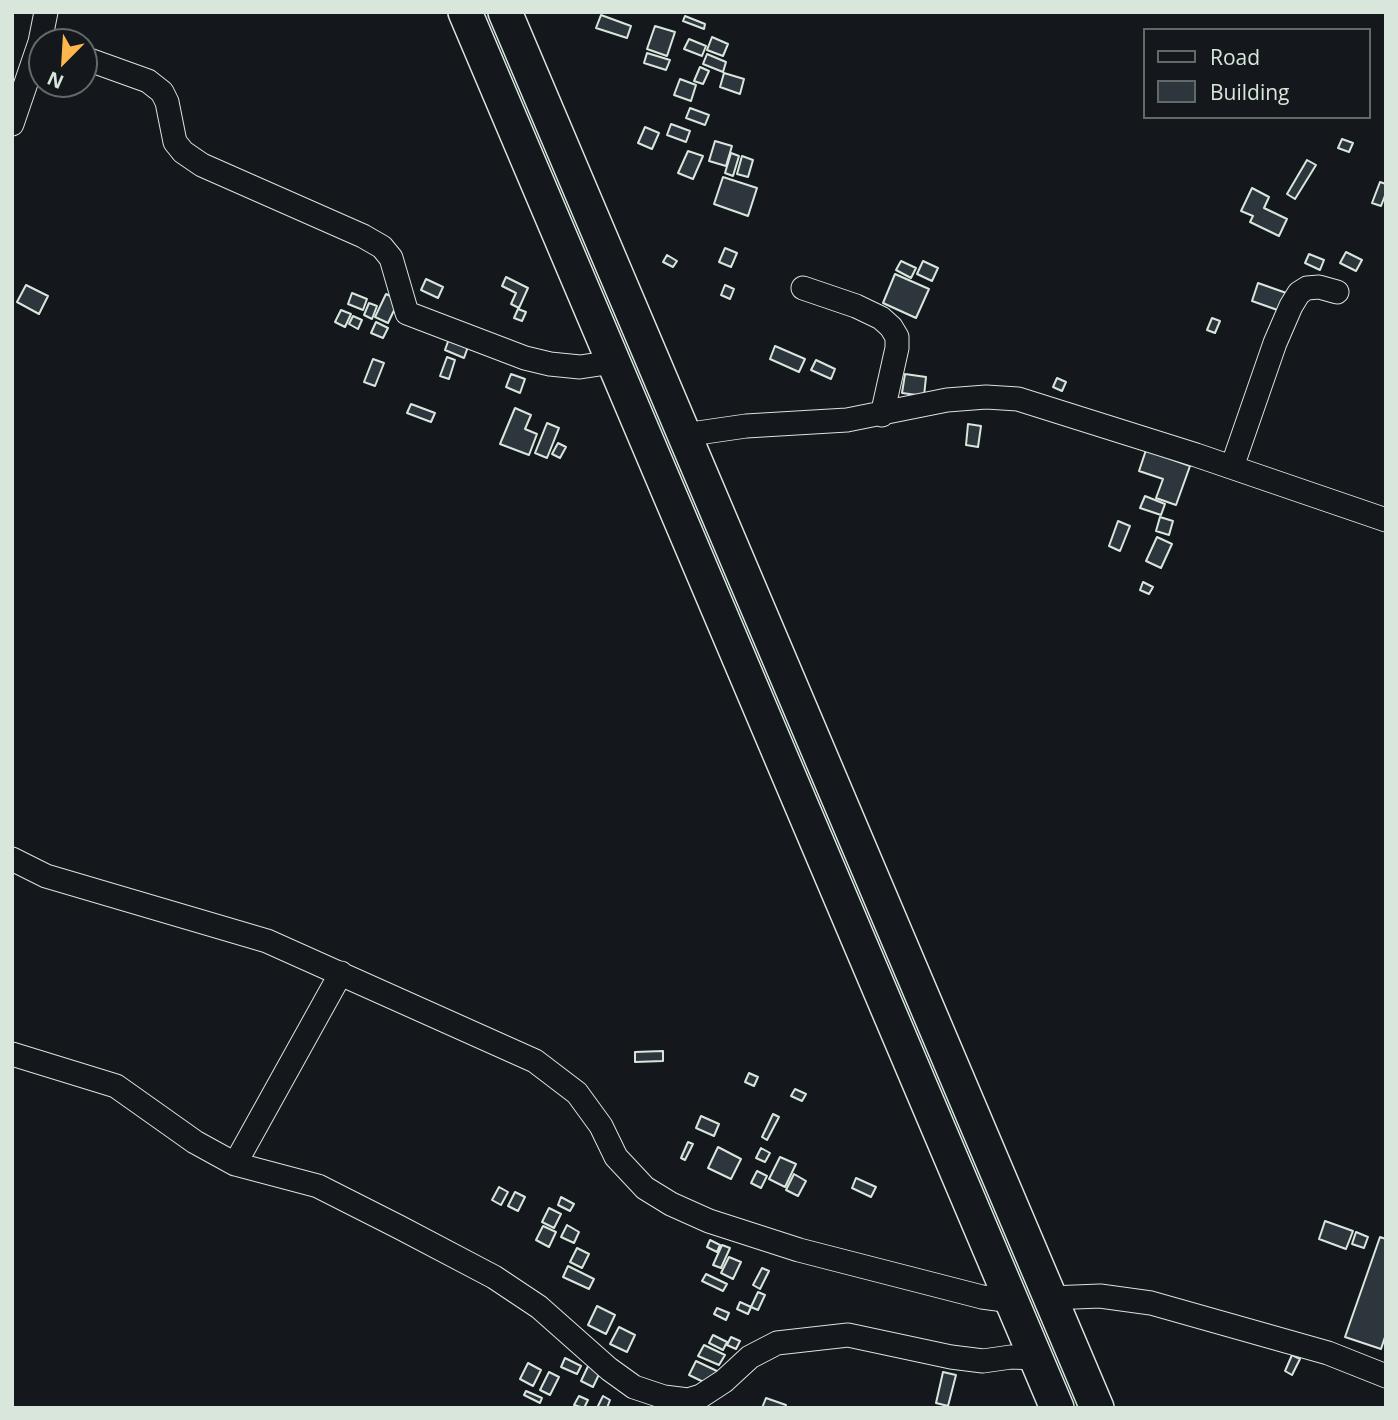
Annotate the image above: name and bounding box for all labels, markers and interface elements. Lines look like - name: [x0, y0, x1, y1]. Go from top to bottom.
- north arrow: [28, 28, 98, 98]
- legend: [1142, 28, 1370, 119]
- text: Road: [1210, 43, 1260, 71]
- text: N: [43, 65, 68, 95]
- text: Building: [1210, 78, 1289, 106]

